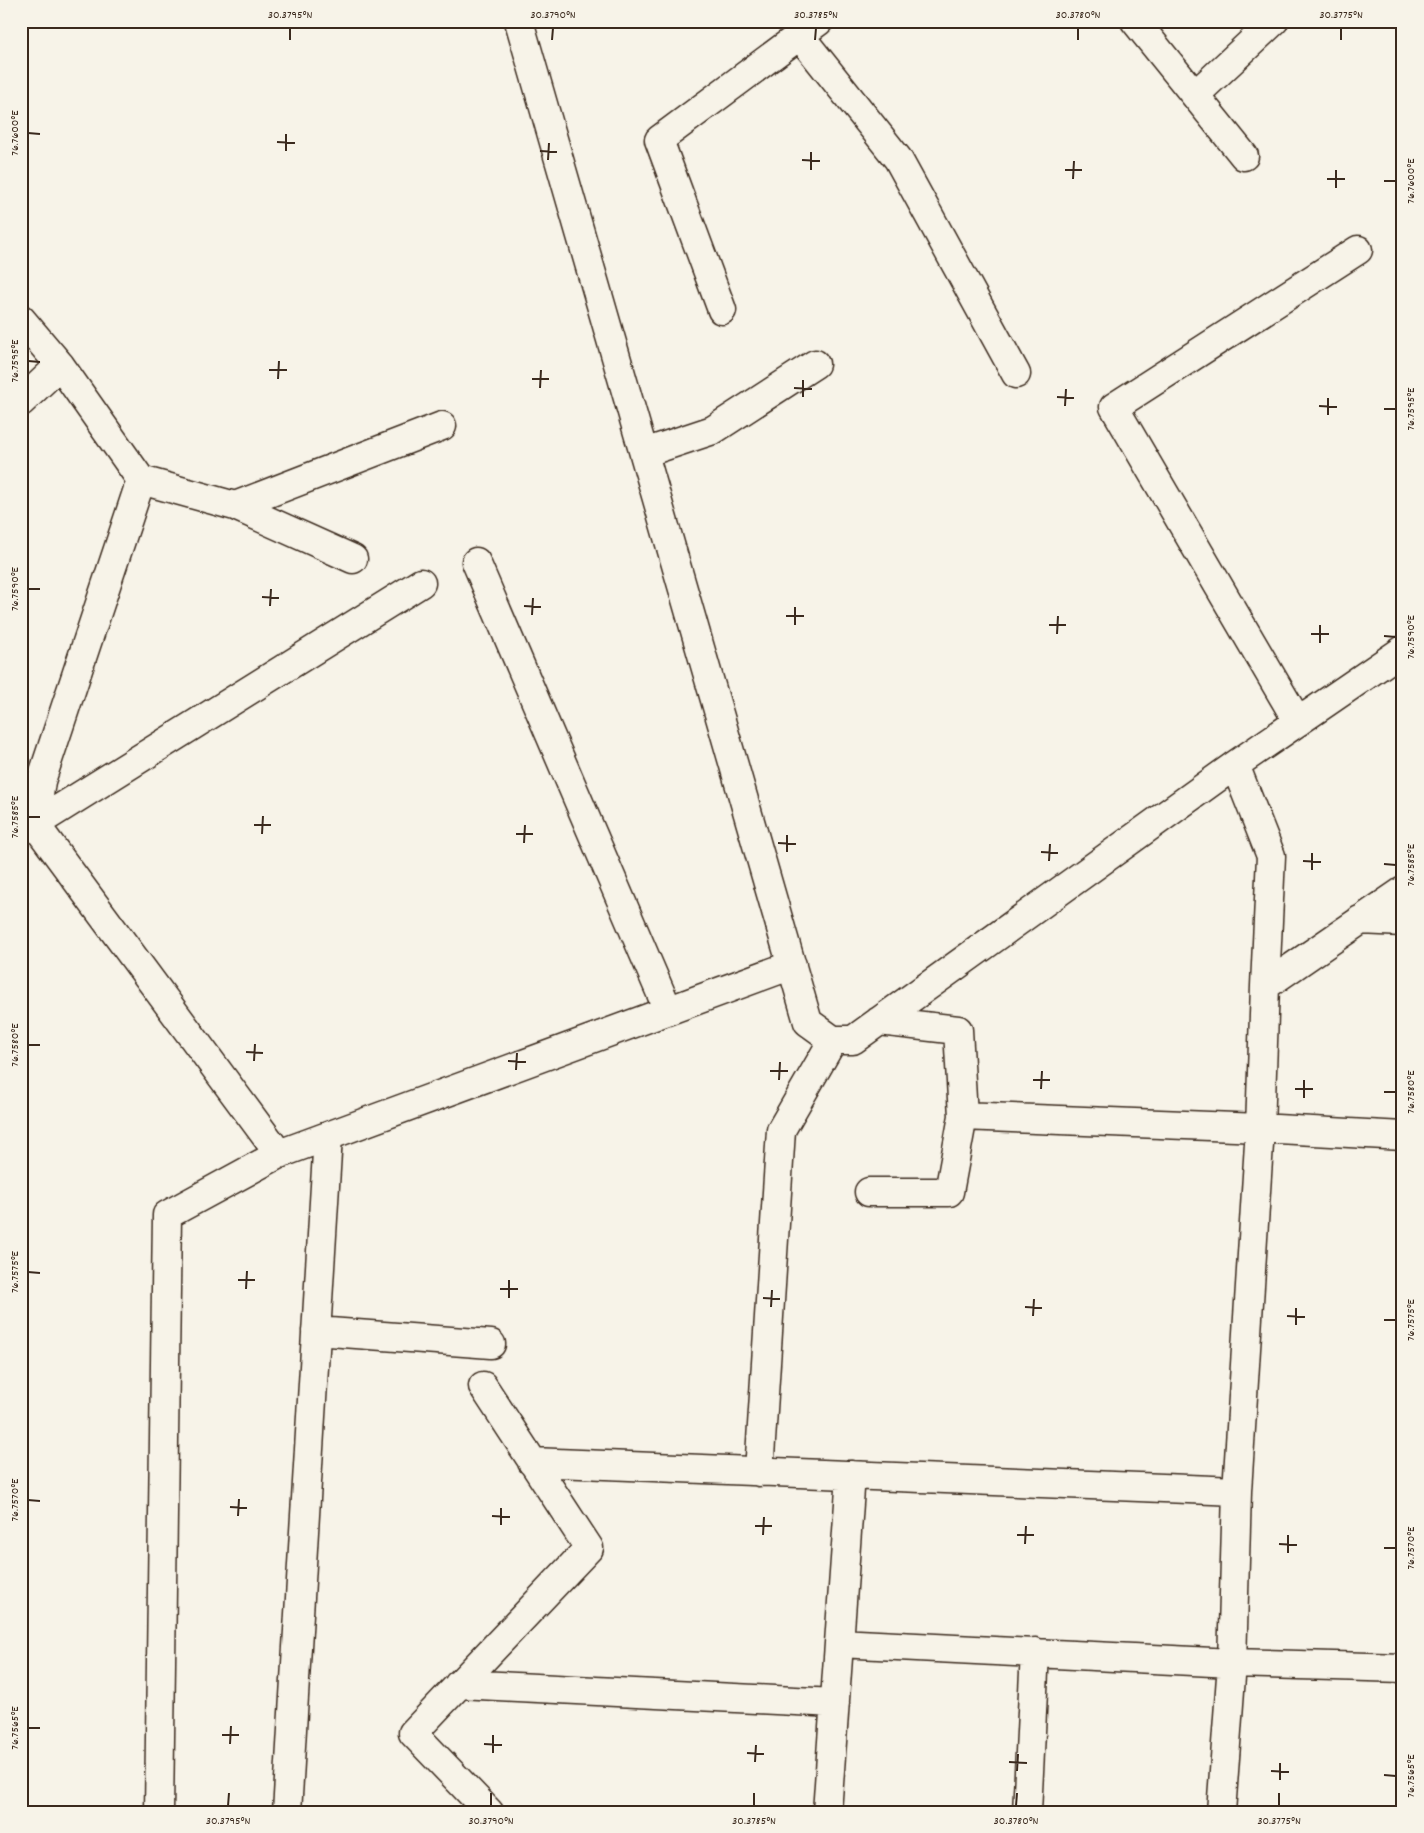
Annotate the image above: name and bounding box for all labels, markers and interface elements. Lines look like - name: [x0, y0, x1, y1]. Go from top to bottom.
- text: 30.3795°N: [268, 7, 312, 24]
- text: 30.3790°N: [530, 7, 576, 24]
- text: 30.3785°N: [794, 7, 838, 24]
- text: 30.3780°N: [1056, 7, 1101, 24]
- text: 30.3775°N: [1319, 7, 1363, 24]
- text: 76.7600°E: [7, 110, 24, 156]
- text: 76.7600°E: [1403, 158, 1420, 204]
- text: 76.7595°E: [7, 339, 24, 382]
- text: 76.7595°E: [1403, 387, 1420, 430]
- text: 76.7590°E: [7, 566, 24, 611]
- text: 76.7590°E: [1403, 614, 1420, 659]
- text: 76.7585°E: [7, 795, 24, 838]
- text: 76.7585°E: [1403, 843, 1420, 886]
- text: 76.7580°E: [7, 1023, 24, 1067]
- text: 76.7580°E: [1403, 1070, 1420, 1114]
- text: 76.7575°E: [7, 1250, 24, 1293]
- text: 76.7575°E: [1403, 1298, 1420, 1341]
- text: 76.7570°E: [7, 1478, 24, 1522]
- text: 76.7570°E: [1403, 1526, 1420, 1570]
- text: 76.7565°E: [7, 1706, 24, 1750]
- text: 76.7565°E: [1403, 1754, 1420, 1798]
- text: 30.3795°N: [206, 1813, 250, 1830]
- text: 30.3790°N: [468, 1813, 514, 1830]
- text: 30.3785°N: [732, 1813, 776, 1830]
- text: 30.3780°N: [994, 1813, 1039, 1830]
- text: 30.3775°N: [1257, 1813, 1301, 1830]

